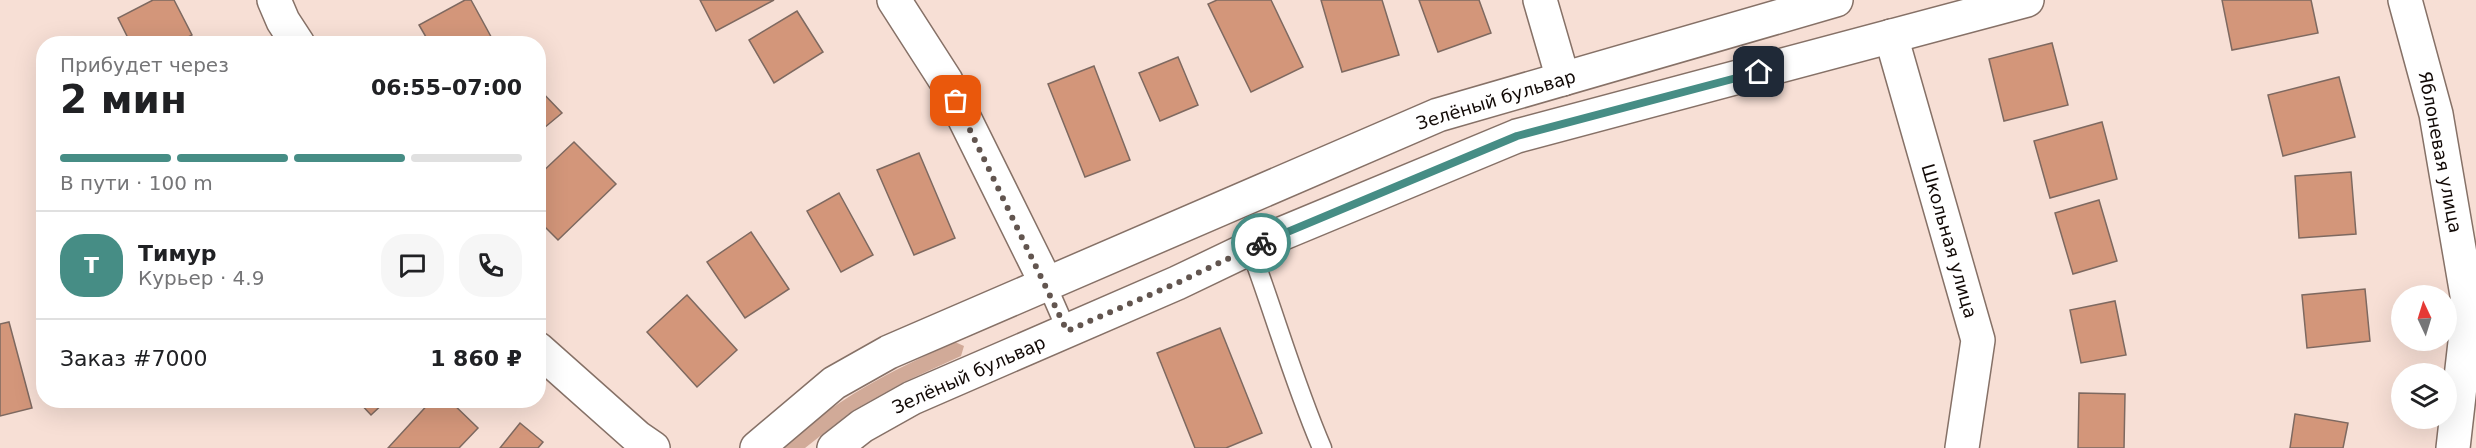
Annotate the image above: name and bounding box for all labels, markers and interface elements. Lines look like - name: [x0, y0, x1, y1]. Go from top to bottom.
- pin: [1733, 46, 1784, 97]
- text: Прибудет через: [60, 53, 229, 77]
- icon: home: [1742, 55, 1775, 88]
- street label: Зелёный бульвар: [1414, 65, 1578, 134]
- street label: Яблоневая улица: [2415, 69, 2466, 235]
- text: 06:55–07:00: [371, 75, 522, 100]
- pin: [930, 75, 981, 126]
- text: 2 мин: [60, 77, 187, 122]
- icon: bag: [939, 84, 972, 117]
- street label: Школьная улица: [1917, 161, 1982, 321]
- text: В пути · 100 m: [60, 171, 213, 195]
- courier: [1231, 213, 1291, 273]
- icon: bike: [1245, 227, 1278, 260]
- button: chat: [381, 234, 444, 297]
- button: phone: [459, 234, 522, 297]
- text: Тимур: [138, 241, 217, 266]
- text: Т: [84, 253, 99, 278]
- text: Курьер · 4.9: [138, 266, 264, 290]
- north arrow: [2391, 285, 2457, 351]
- map controls: [2391, 285, 2457, 429]
- street label: Зелёный бульвар: [889, 331, 1049, 418]
- text: Заказ #7000: [60, 346, 207, 371]
- text: 1 860 ₽: [430, 346, 522, 371]
- button: layers: [2391, 363, 2457, 429]

